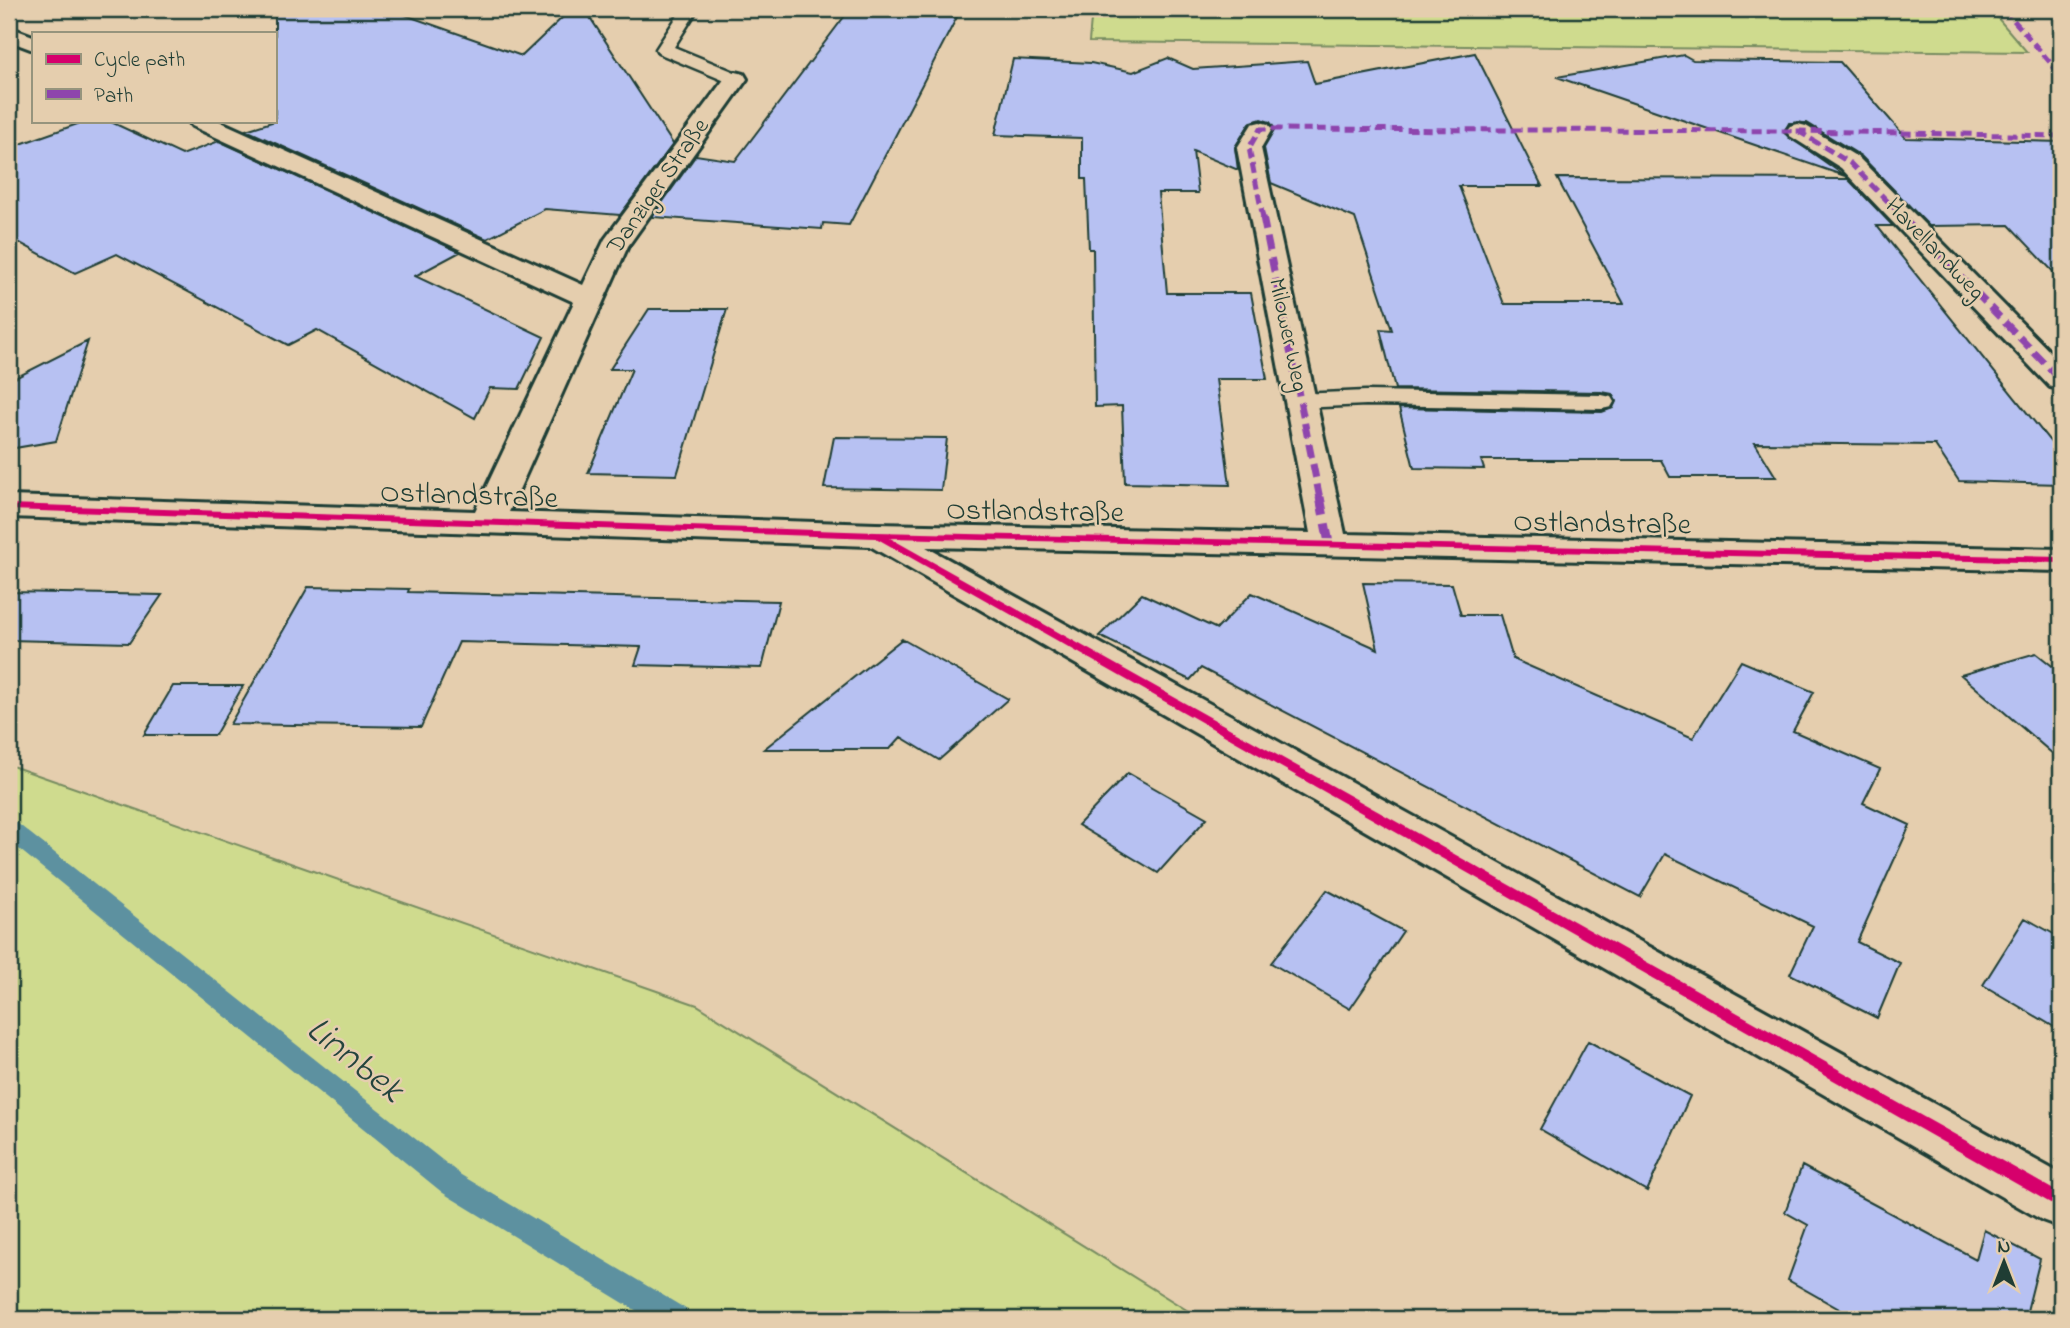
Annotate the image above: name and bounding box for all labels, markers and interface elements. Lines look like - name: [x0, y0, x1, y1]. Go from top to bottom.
- legend: [32, 32, 276, 122]
- text: Cycle path: [94, 46, 185, 78]
- text: Path: [94, 82, 133, 112]
- street label: Danziger Straße: [599, 112, 719, 263]
- street label: Havellandweg: [1876, 191, 1992, 309]
- street label: Milower Weg: [1258, 275, 1316, 395]
- street label: Ostlandstraße: [379, 472, 559, 522]
- street label: Ostlandstraße: [946, 489, 1125, 537]
- street label: Ostlandstraße: [1513, 501, 1692, 549]
- water label: Linnbek: [293, 1004, 416, 1119]
- north arrow: [1968, 1226, 2038, 1296]
- text: N: [1998, 1234, 2011, 1261]

